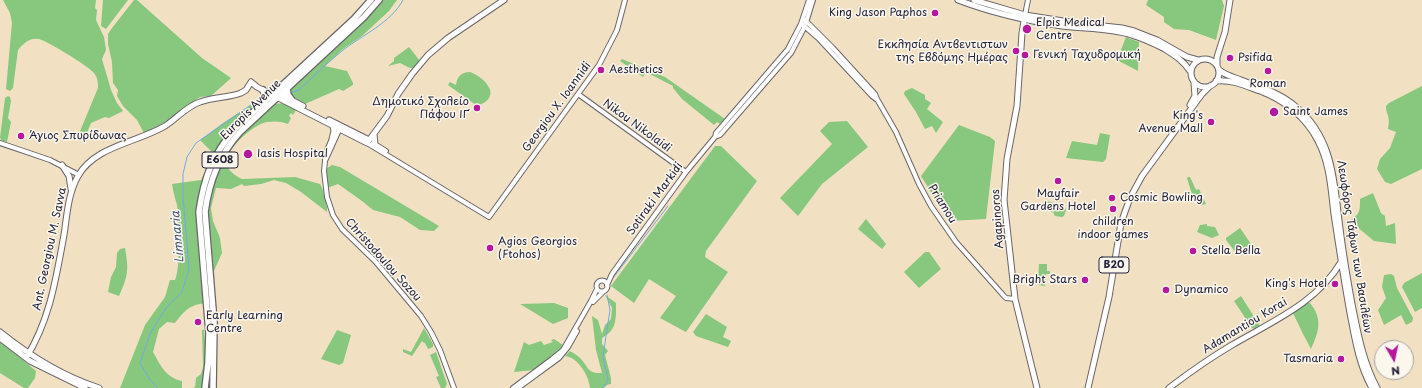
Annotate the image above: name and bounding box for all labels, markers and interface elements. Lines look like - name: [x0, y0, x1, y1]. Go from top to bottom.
- place label: King Jason Paphos: [829, 6, 927, 20]
- marker: King Jason Paphos: [930, 8, 940, 18]
- place label: Elpis Medical Centre: [1036, 16, 1105, 42]
- marker: Elpis Medical Centre: [1021, 23, 1033, 35]
- place label: Εκκλησία Αντβεντιστων της Εβδόμης Ημέρας: [877, 38, 1008, 64]
- marker: Εκκλησία Αντβεντιστων της Εβδόμης Ημέρας: [1011, 46, 1021, 56]
- place label: Γενική Ταχυδρομική: [1033, 48, 1141, 62]
- marker: Γενική Ταχυδρομική: [1020, 50, 1030, 60]
- place label: Psifida: [1238, 51, 1273, 65]
- marker: Psifida: [1225, 53, 1235, 63]
- street label: Georgiou X. Ioannidi: [520, 59, 594, 155]
- place label: Aesthetics: [609, 63, 663, 77]
- marker: Aesthetics: [596, 65, 606, 75]
- marker: Roman: [1263, 66, 1273, 76]
- street label: Europis Avenue: [218, 77, 284, 143]
- place label: Roman: [1250, 77, 1286, 91]
- place label: Δημοτικό Σχολείο Πάφου ΙΓ΄: [372, 95, 469, 121]
- street label: Nikou Nikolaidi: [600, 97, 674, 155]
- marker: Δημοτικό Σχολείο Πάφου ΙΓ΄: [472, 103, 482, 113]
- place label: Saint James: [1283, 105, 1348, 119]
- marker: Saint James: [1268, 106, 1280, 118]
- place label: King's Avenue Mall: [1138, 109, 1203, 135]
- marker: King's Avenue Mall: [1206, 117, 1216, 127]
- place label: Άγιος Σπυρίδωνας: [29, 129, 127, 143]
- marker: Άγιος Σπυρίδωνας: [16, 131, 26, 141]
- place label: Iasis Hospital: [257, 147, 328, 161]
- marker: Iasis Hospital: [242, 148, 254, 160]
- road number: E608: [202, 152, 238, 168]
- street label: Λεωφόρος Τάφων των Βασιλέων: [1334, 159, 1374, 335]
- street label: Sotiraki Markidi: [624, 160, 686, 238]
- marker: Mayfair Gardens Hotel: [1053, 176, 1063, 186]
- street label: Priamou: [925, 182, 959, 226]
- street label: Ant. Georgiou M. Savva: [31, 186, 69, 312]
- place label: Mayfair Gardens Hotel: [1020, 187, 1096, 213]
- street label: Agapinoros: [989, 189, 1007, 249]
- place label: Cosmic Bowling: [1120, 191, 1203, 205]
- marker: Cosmic Bowling: [1107, 193, 1117, 203]
- marker: children indoor games: [1108, 204, 1118, 214]
- water label: Limnaria: [169, 211, 187, 263]
- place label: children indoor games: [1078, 215, 1148, 241]
- street label: Christodoulou Sozou: [342, 216, 424, 304]
- place label: Agios Georgios (Ftohos): [498, 235, 577, 261]
- marker: Agios Georgios (Ftohos): [485, 243, 495, 253]
- place label: Stella Bella: [1201, 244, 1261, 258]
- marker: Stella Bella: [1188, 246, 1198, 256]
- road number: B20: [1099, 257, 1129, 273]
- place label: Bright Stars: [1012, 273, 1077, 287]
- marker: Bright Stars: [1080, 275, 1090, 285]
- place label: King's Hotel: [1265, 277, 1327, 291]
- marker: King's Hotel: [1330, 279, 1340, 289]
- place label: Dynamico: [1174, 283, 1228, 297]
- marker: Dynamico: [1161, 285, 1171, 295]
- street label: Adamantiou Korai: [1200, 296, 1290, 356]
- place label: Early Learning Centre: [206, 309, 283, 335]
- marker: Early Learning Centre: [193, 317, 203, 327]
- north arrow: [1374, 340, 1414, 380]
- place label: Tasmaria: [1283, 352, 1333, 366]
- marker: Tasmaria: [1336, 354, 1346, 364]
- text: N: [1390, 362, 1401, 380]

